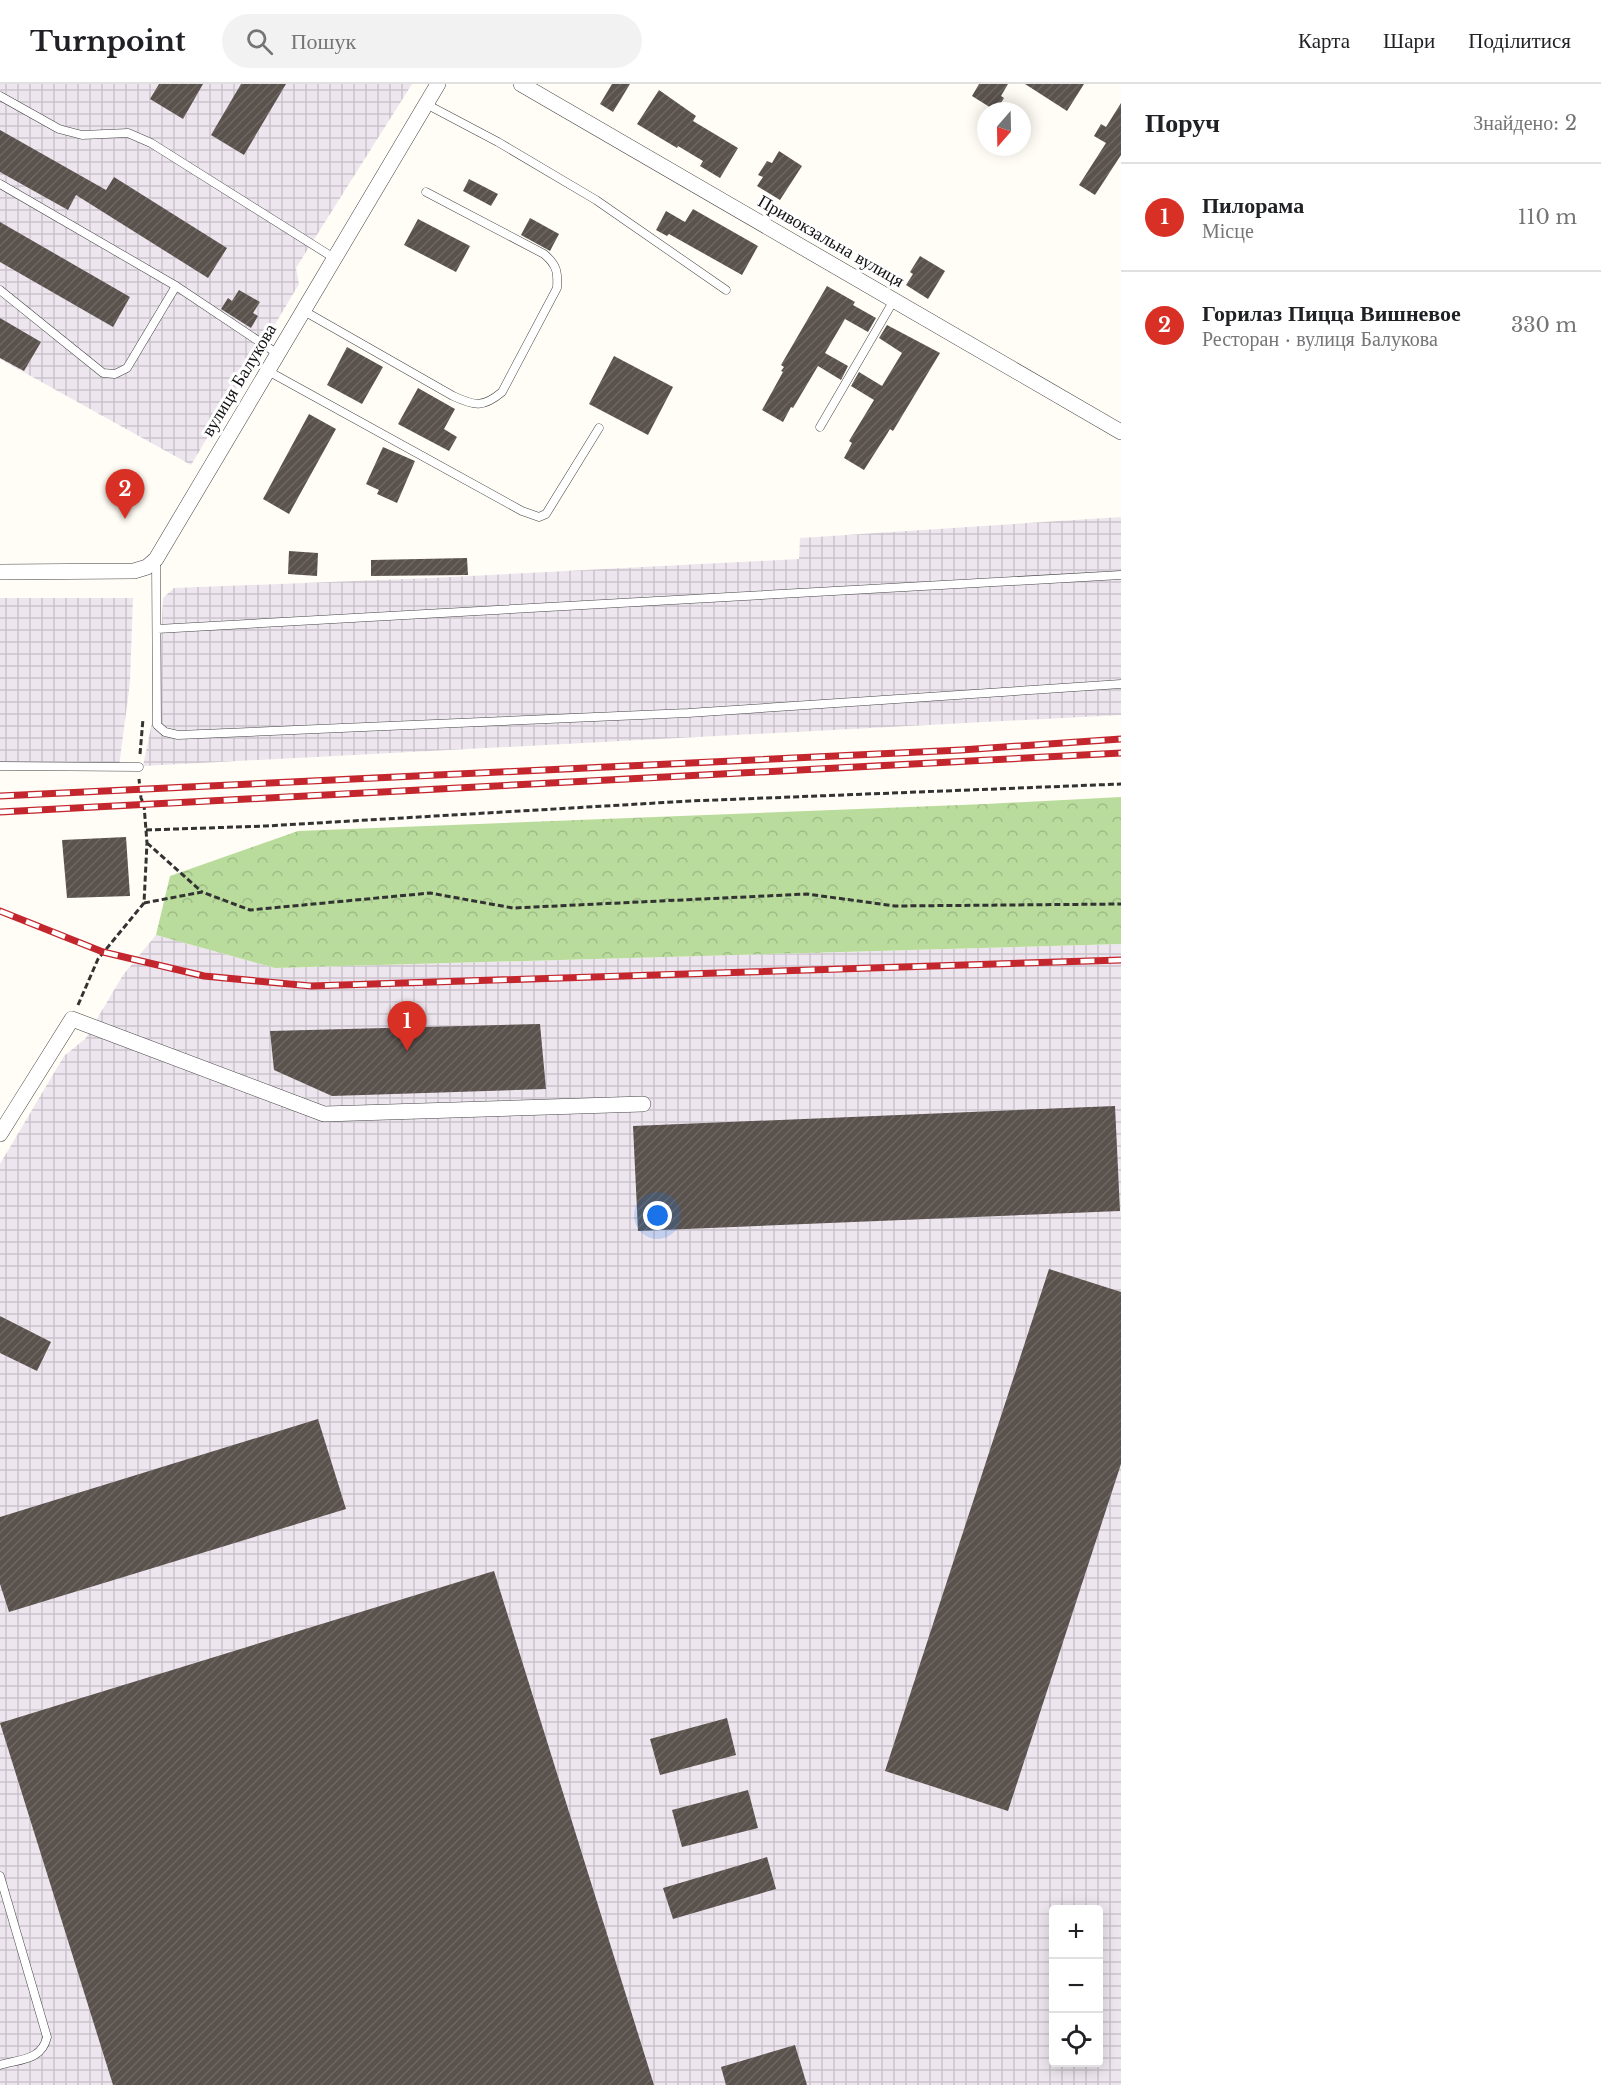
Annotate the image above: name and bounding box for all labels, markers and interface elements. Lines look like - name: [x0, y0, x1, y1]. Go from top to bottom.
- search box: [222, 14, 642, 68]
- text: Turnpoint: [30, 24, 186, 59]
- icon: search: [243, 25, 276, 58]
- text: Пошук: [291, 28, 356, 55]
- text: Карта: [1298, 28, 1350, 54]
- text: Шари: [1383, 28, 1435, 54]
- text: Поділитися: [1468, 28, 1571, 54]
- north arrow: [977, 102, 1031, 156]
- text: Поруч: [1145, 107, 1220, 139]
- text: Знайдено: 2: [1473, 111, 1577, 135]
- street label: Привокзальна вулиця: [754, 190, 908, 292]
- text: Пилорама: [1202, 192, 1304, 219]
- text: 1: [1160, 205, 1169, 229]
- text: 110 m: [1518, 205, 1577, 229]
- text: Місце: [1202, 219, 1254, 243]
- text: Горилаз Пицца Вишневое: [1202, 300, 1461, 327]
- text: 2: [1158, 313, 1171, 337]
- text: 330 m: [1511, 313, 1577, 337]
- street label: вулиця Балукова: [197, 320, 281, 440]
- text: Ресторан · вулиця Балукова: [1202, 327, 1438, 351]
- pin: 2: [106, 470, 144, 519]
- pin: 1: [388, 1002, 426, 1051]
- your location: [643, 1201, 672, 1230]
- map controls: [1049, 1905, 1103, 2067]
- button: +: [1049, 1905, 1103, 1959]
- button: −: [1049, 1959, 1103, 2013]
- button: locate: [1049, 2013, 1103, 2067]

